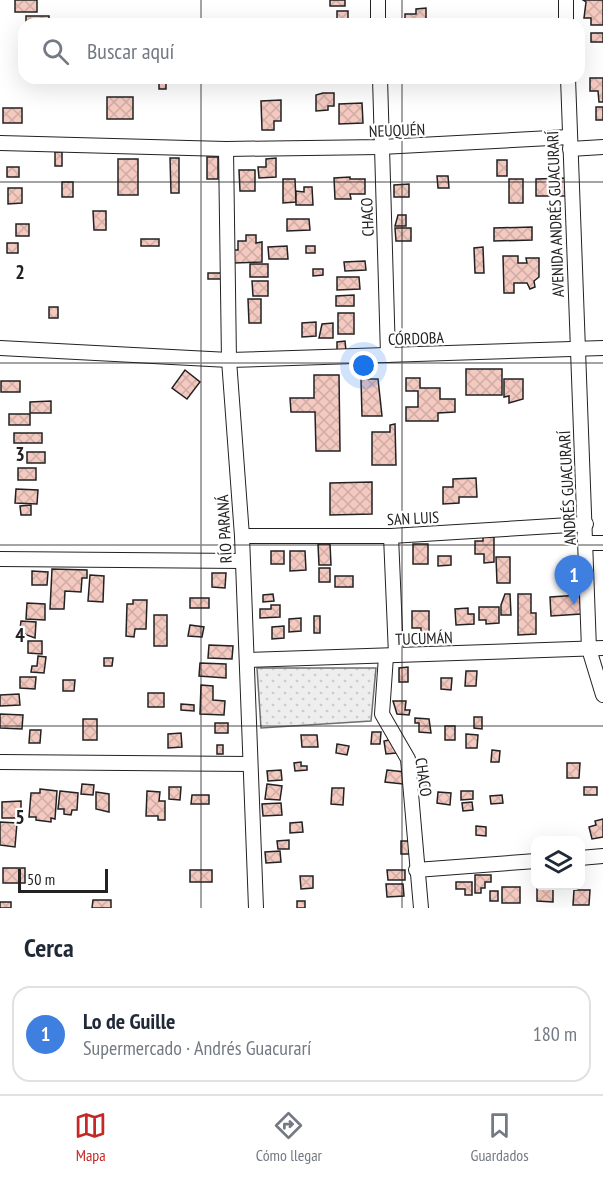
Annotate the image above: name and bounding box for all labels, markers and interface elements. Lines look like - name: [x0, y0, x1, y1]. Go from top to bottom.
- search box: [18, 18, 585, 84]
- icon: search: [39, 35, 72, 68]
- text: Buscar aquí: [87, 37, 174, 65]
- street label: NEUQUÉN: [368, 119, 426, 141]
- street label: AVENIDA ANDRÉS GUACURARÍ: [542, 130, 568, 297]
- street label: CHACO: [356, 197, 378, 237]
- text: 2: [15, 259, 25, 285]
- street label: CÓRDOBA: [388, 327, 445, 349]
- your location: [349, 351, 378, 380]
- street label: ANDRÉS GUACURARÍ: [554, 430, 580, 546]
- text: 3: [15, 441, 25, 467]
- street label: RÍO PARANÁ: [212, 494, 236, 564]
- street label: SAN LUIS: [387, 507, 440, 529]
- pin: 1: [554, 556, 594, 605]
- text: 4: [15, 622, 25, 648]
- street label: TUCUMÁN: [395, 627, 453, 649]
- street label: CHACO: [411, 756, 437, 798]
- text: 5: [15, 804, 25, 830]
- map controls: [531, 836, 585, 890]
- button: layers: [531, 836, 585, 890]
- scale bar: [18, 866, 108, 894]
- text: 50 m: [27, 869, 55, 889]
- text: Cerca: [24, 931, 74, 964]
- text: Lo de Guille: [83, 1007, 175, 1035]
- text: 1: [41, 1021, 50, 1047]
- text: 180 m: [533, 1021, 577, 1047]
- text: Supermercado · Andrés Guacurarí: [83, 1035, 311, 1061]
- tab: Mapa: [74, 1109, 107, 1165]
- tab: Cómo llegar: [256, 1109, 322, 1165]
- tab: Guardados: [471, 1109, 529, 1165]

